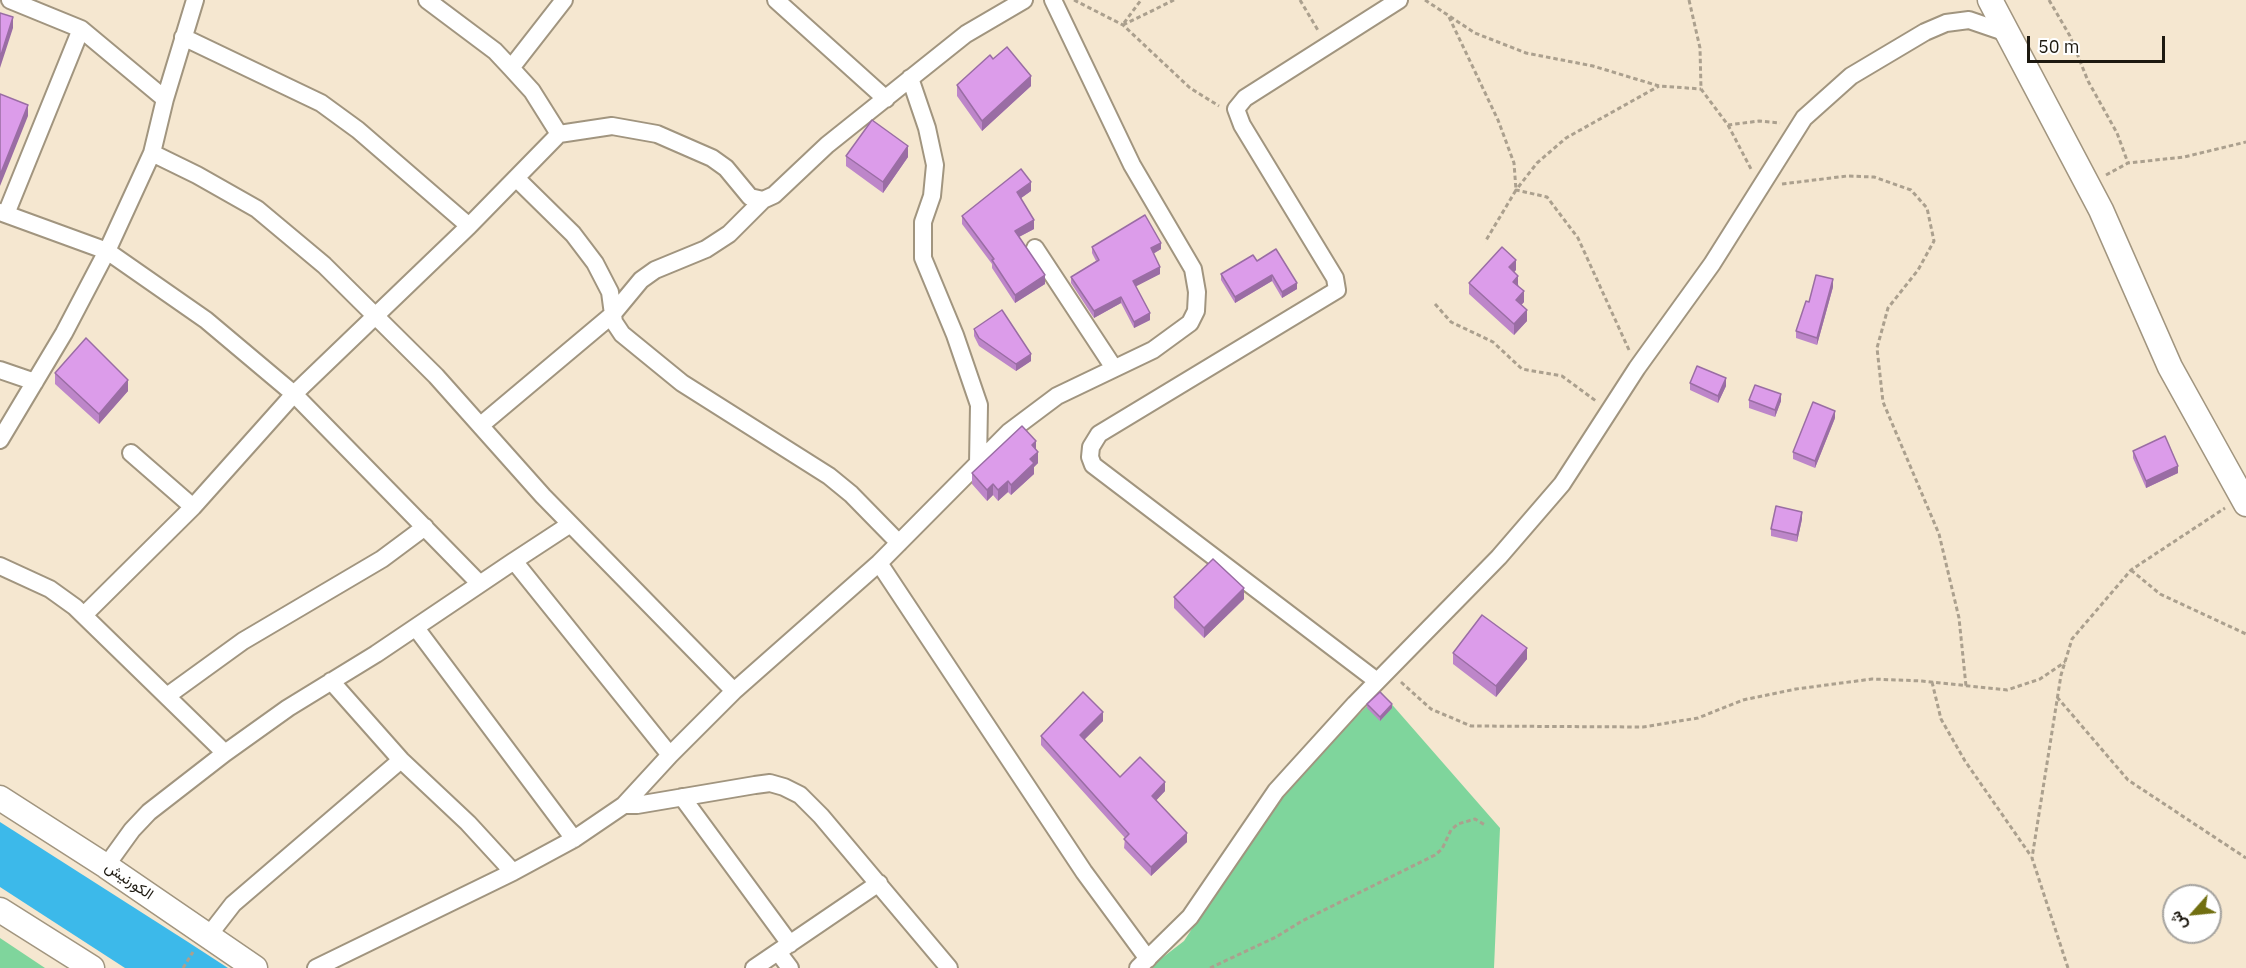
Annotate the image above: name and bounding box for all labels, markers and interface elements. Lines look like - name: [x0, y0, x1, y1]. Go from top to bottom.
- scale bar: [2030, 24, 2168, 62]
- text: 50 m: [2038, 35, 2080, 58]
- street label: الكورنيش: [101, 858, 157, 904]
- north arrow: [2162, 884, 2222, 944]
- text: ش: [2164, 908, 2191, 934]

